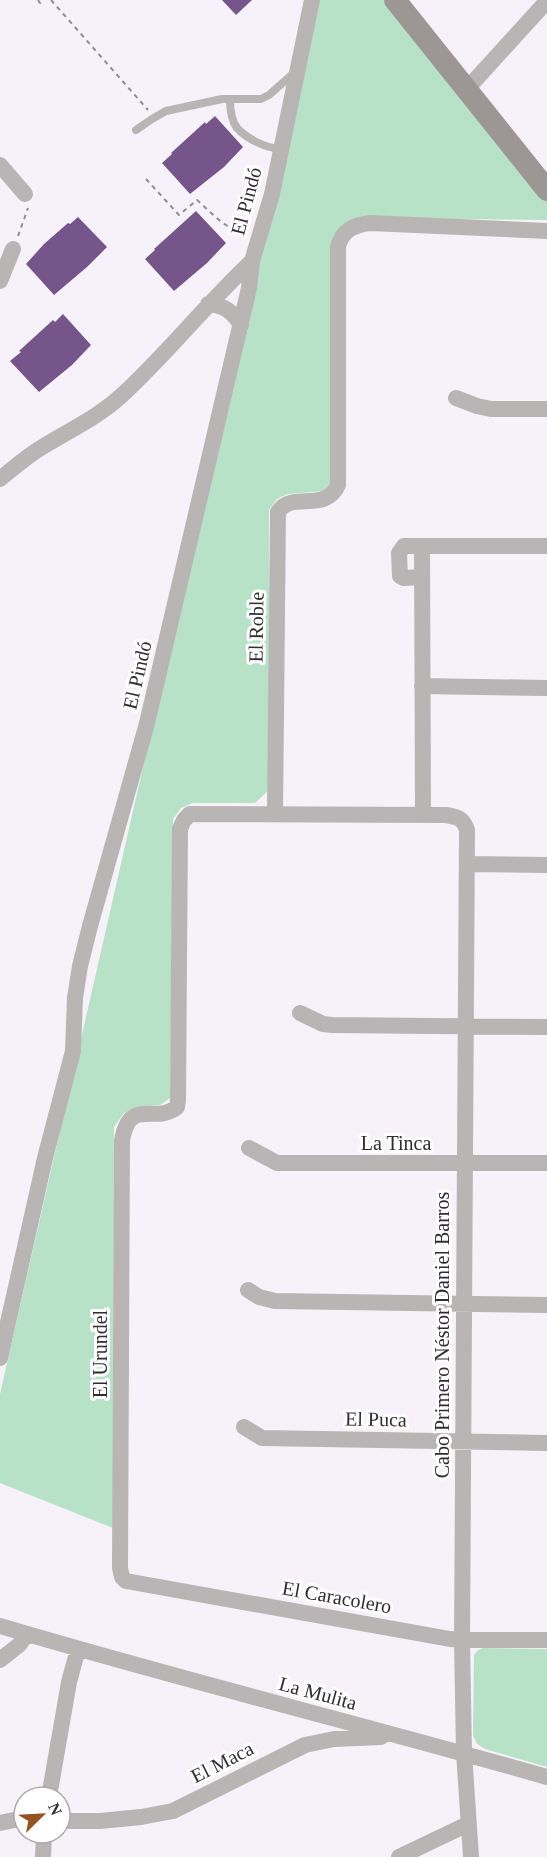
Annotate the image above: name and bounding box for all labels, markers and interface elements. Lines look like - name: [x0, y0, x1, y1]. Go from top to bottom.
- street label: El Pindó: [226, 165, 266, 237]
- street label: El Roble: [244, 591, 268, 662]
- street label: El Pindó: [118, 639, 156, 711]
- street label: La Tinca: [361, 1132, 431, 1154]
- street label: Cabo Primero Néstor Daniel Barros: [431, 1191, 453, 1478]
- street label: El Urundel: [89, 1309, 111, 1398]
- street label: El Puca: [345, 1407, 407, 1431]
- street label: El Caracolero: [281, 1577, 393, 1617]
- street label: La Mulita: [277, 1672, 359, 1714]
- street label: El Maca: [187, 1737, 257, 1787]
- north arrow: [12, 1785, 72, 1845]
- text: N: [45, 1800, 66, 1818]

